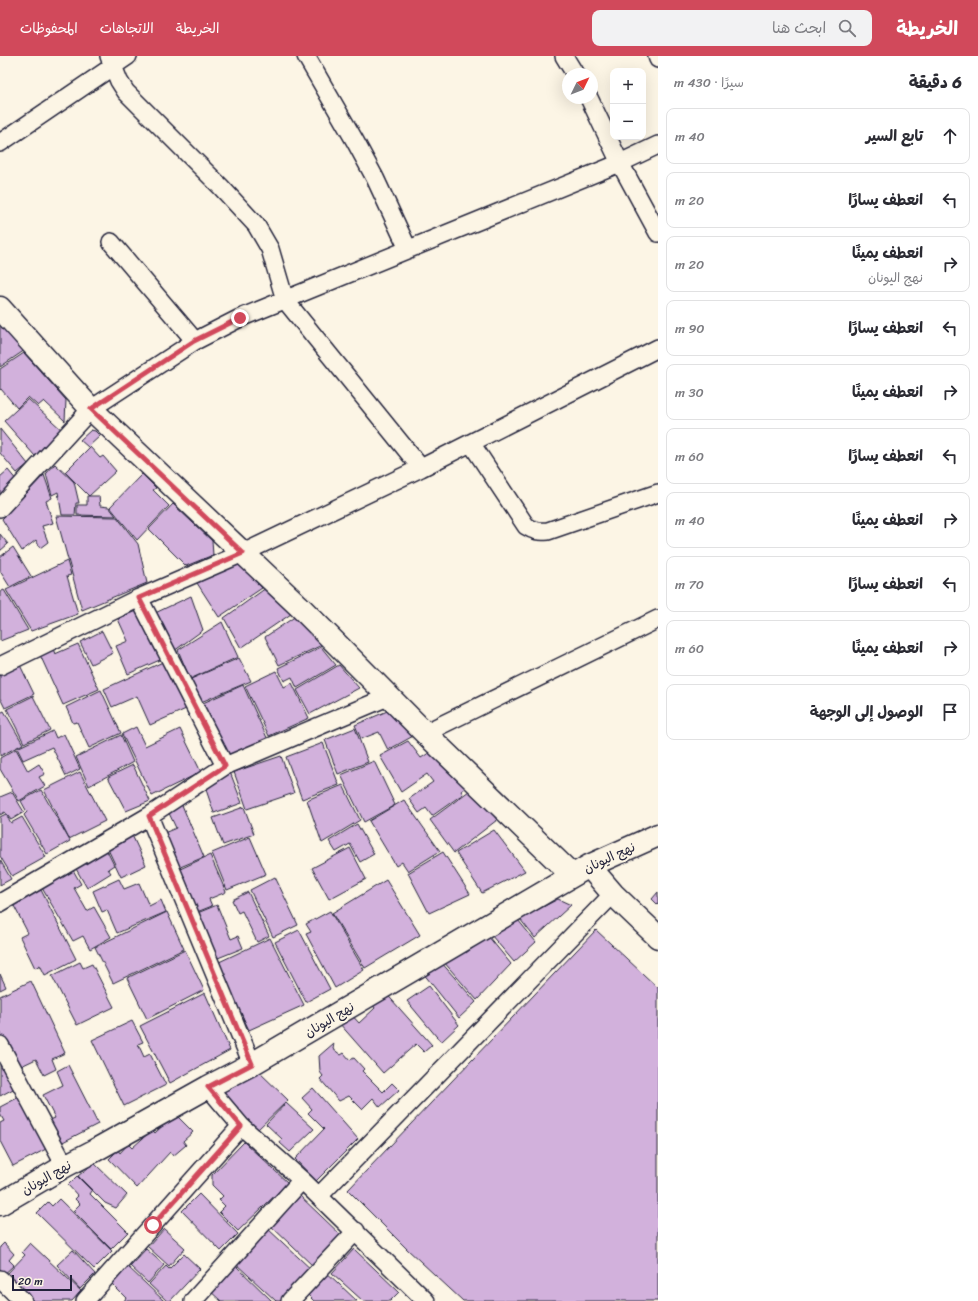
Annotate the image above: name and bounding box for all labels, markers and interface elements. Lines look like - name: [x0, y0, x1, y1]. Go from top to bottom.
- search box: [592, 10, 872, 46]
- text: الخريطة: [896, 12, 958, 45]
- text: ابحث هنا: [772, 15, 826, 41]
- text: المحفوظات: [20, 16, 78, 41]
- text: الاتجاهات: [100, 16, 154, 41]
- text: الخريطة: [176, 16, 219, 41]
- icon: search: [836, 17, 858, 39]
- text: 6 دقيقة: [909, 67, 962, 97]
- north arrow: [562, 68, 598, 104]
- map controls: [610, 68, 646, 140]
- button: +: [610, 68, 646, 104]
- text: سيرًا · 430 m: [674, 71, 744, 94]
- button: −: [610, 104, 646, 140]
- text: تابع السير: [866, 123, 923, 149]
- text: 40 m: [675, 125, 705, 148]
- icon: ahead: [939, 125, 961, 147]
- text: انعطف يسارًا: [848, 187, 923, 213]
- text: 20 m: [675, 189, 704, 212]
- icon: left: [939, 189, 961, 211]
- text: انعطف يمينًا: [852, 240, 923, 266]
- text: 20 m: [675, 253, 704, 276]
- icon: right: [939, 253, 961, 275]
- text: نهج اليونان: [868, 266, 923, 289]
- route end: [231, 309, 249, 327]
- text: انعطف يسارًا: [848, 315, 923, 341]
- text: 90 m: [675, 317, 705, 340]
- icon: left: [939, 317, 961, 339]
- text: انعطف يمينًا: [852, 379, 923, 405]
- text: 30 m: [675, 381, 704, 404]
- icon: right: [939, 381, 961, 403]
- text: انعطف يسارًا: [848, 443, 923, 469]
- text: 60 m: [675, 445, 704, 468]
- icon: left: [939, 445, 961, 467]
- text: انعطف يمينًا: [852, 507, 923, 533]
- text: 40 m: [675, 509, 705, 532]
- icon: right: [939, 509, 961, 531]
- text: انعطف يسارًا: [848, 571, 923, 597]
- text: 70 m: [675, 573, 704, 596]
- icon: left: [939, 573, 961, 595]
- text: انعطف يمينًا: [852, 635, 923, 661]
- text: 60 m: [675, 637, 704, 660]
- icon: right: [939, 637, 961, 659]
- text: الوصول إلى الوجهة: [810, 699, 923, 725]
- icon: arrive: [939, 701, 961, 723]
- street label: نهج اليونان: [579, 835, 639, 880]
- street label: نهج اليونان: [300, 995, 359, 1043]
- street label: نهج اليونان: [17, 1154, 76, 1201]
- route start: [144, 1216, 162, 1234]
- text: 20 m: [18, 1272, 43, 1291]
- scale bar: [12, 1273, 72, 1292]

